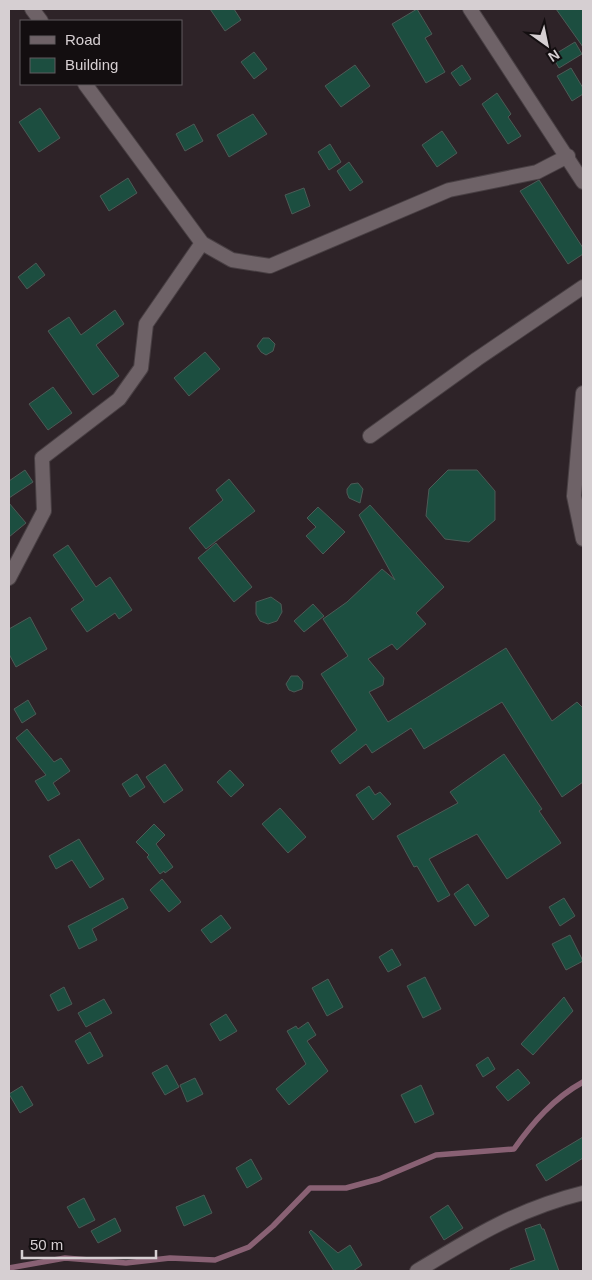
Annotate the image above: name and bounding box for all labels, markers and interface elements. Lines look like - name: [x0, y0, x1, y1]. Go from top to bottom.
- legend: [20, 20, 182, 85]
- north arrow: [522, 20, 572, 70]
- text: Road: [65, 31, 101, 48]
- text: N: [545, 46, 563, 65]
- text: Building: [65, 56, 118, 73]
- scale bar: [22, 1228, 156, 1260]
- text: 50 m: [30, 1236, 63, 1253]

